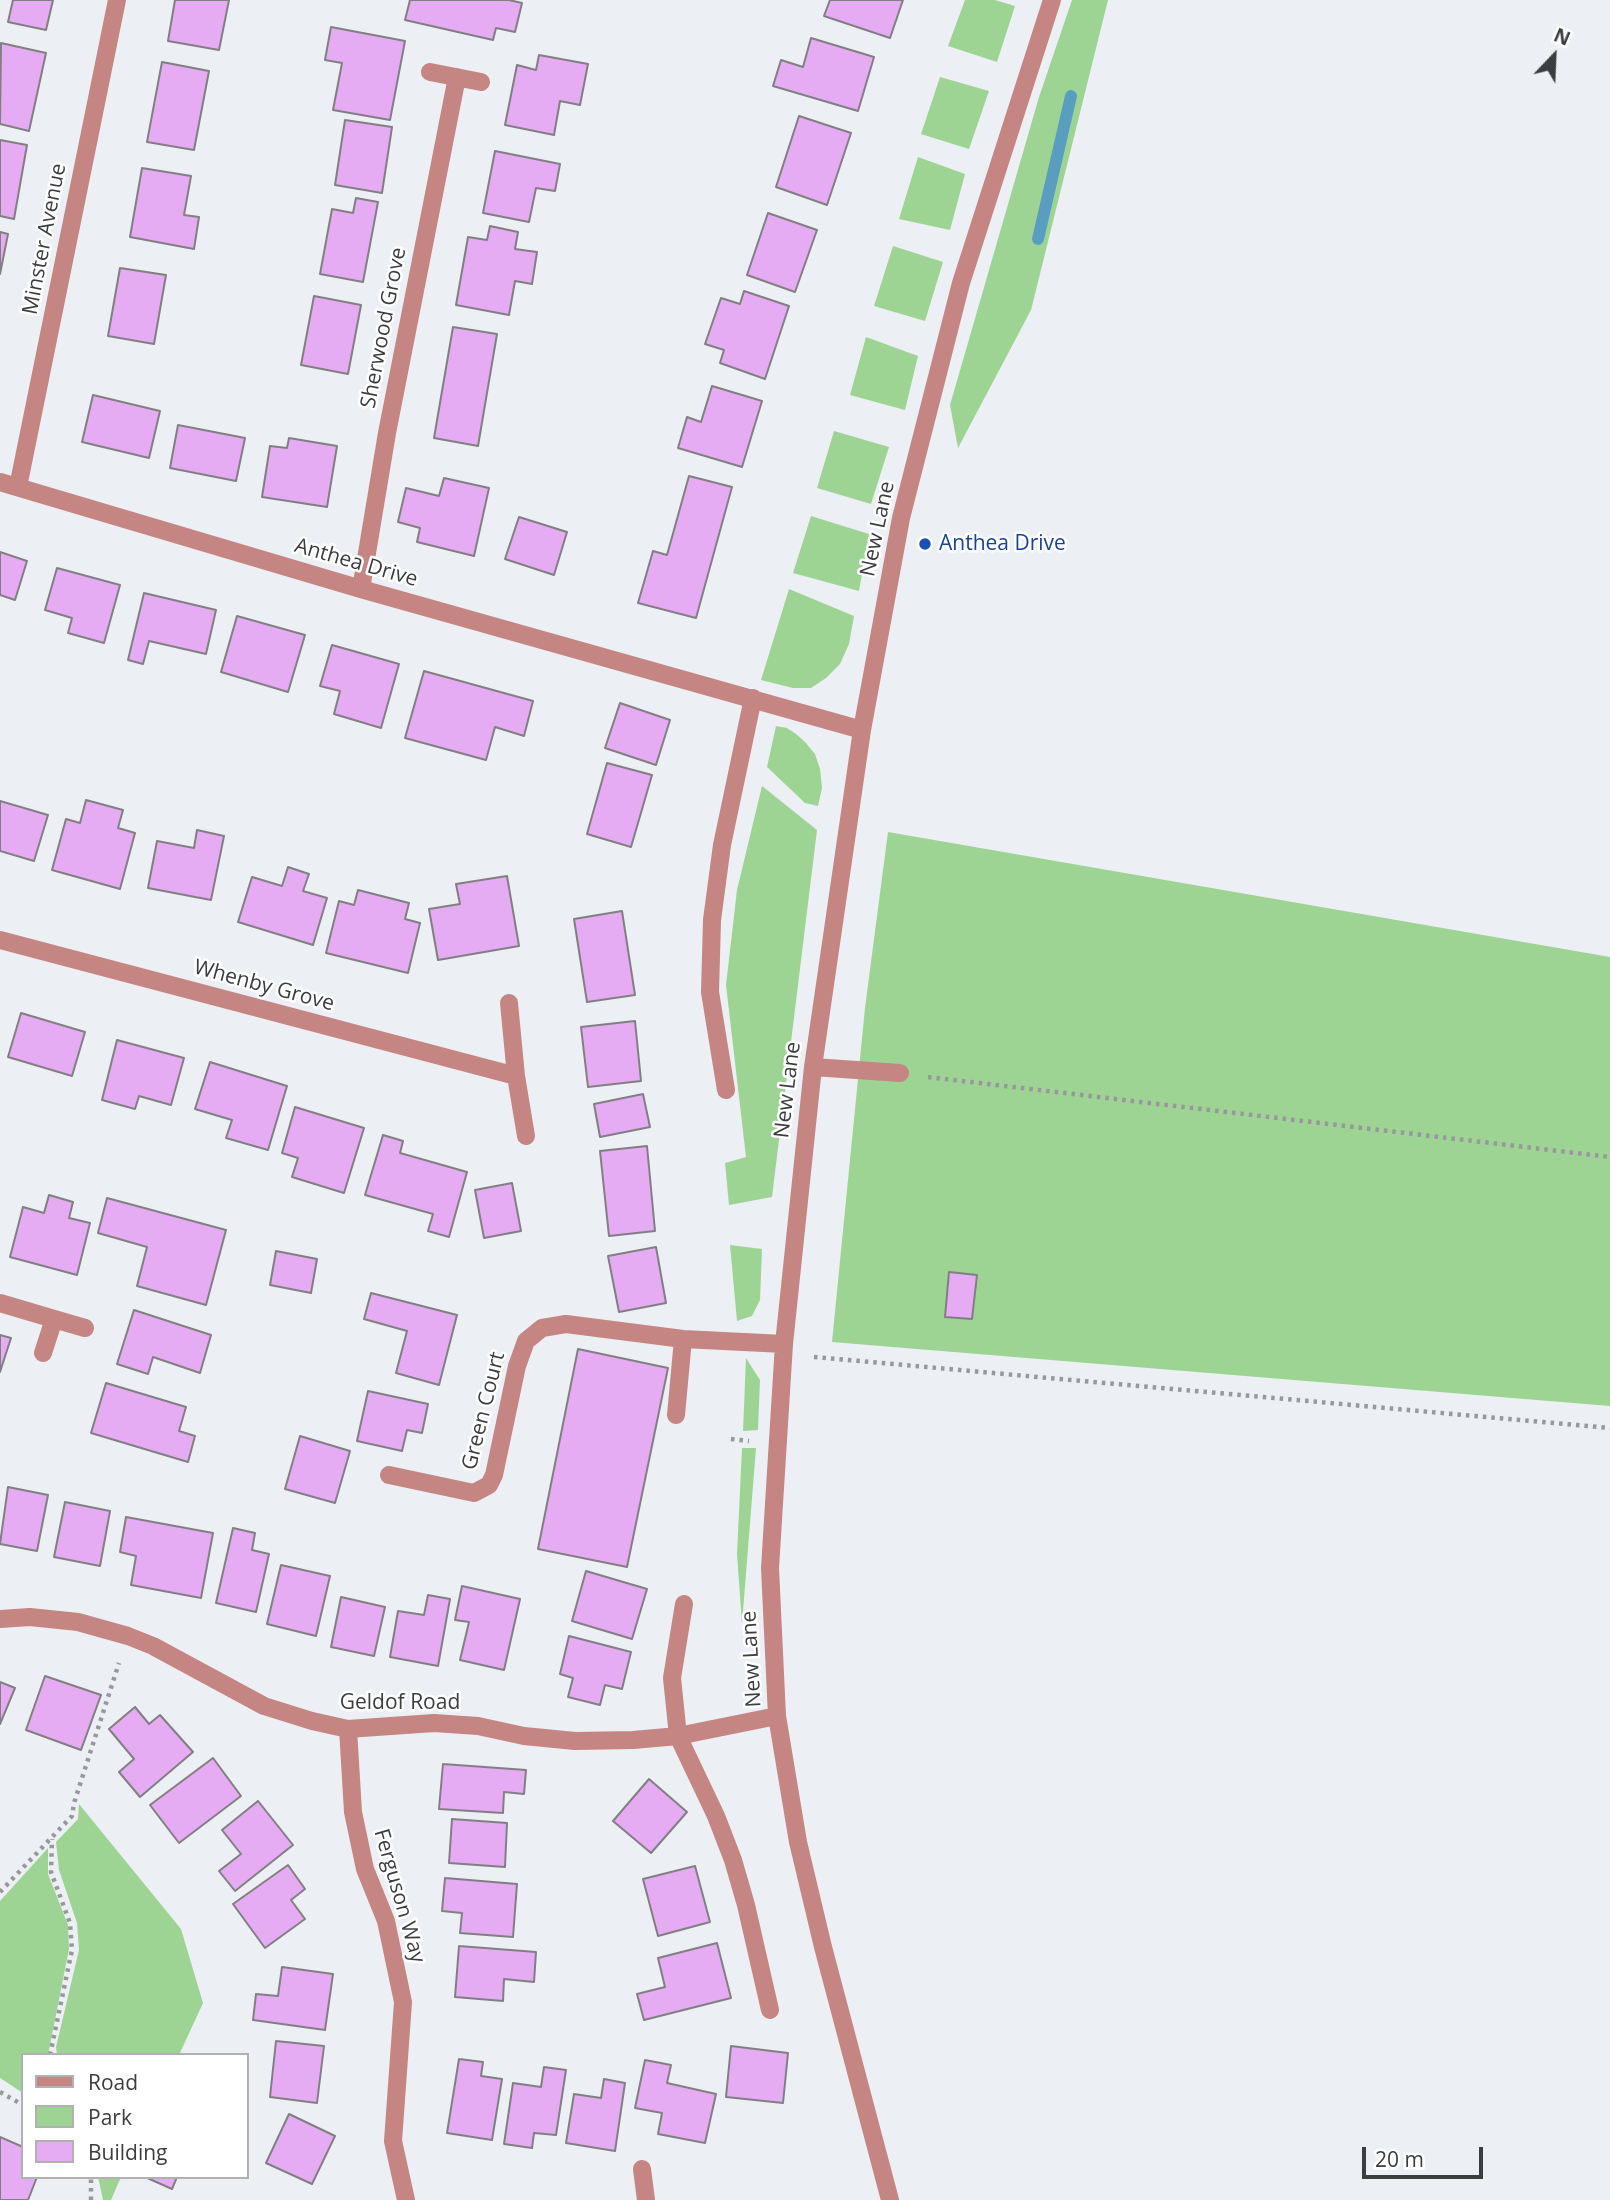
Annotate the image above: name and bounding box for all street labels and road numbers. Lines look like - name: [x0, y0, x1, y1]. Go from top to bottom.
- street label: Minster Avenue: [18, 161, 72, 317]
- street label: Sherwood Grove: [356, 245, 412, 411]
- street label: New Lane: [856, 479, 900, 579]
- street label: Anthea Drive: [292, 533, 420, 593]
- street label: Whenby Grove: [191, 955, 337, 1017]
- street label: New Lane: [770, 1041, 806, 1139]
- street label: Green Court: [457, 1349, 511, 1473]
- street label: New Lane: [737, 1610, 767, 1708]
- street label: Geldof Road: [340, 1690, 460, 1716]
- street label: Ferguson Way: [368, 1826, 430, 1966]

